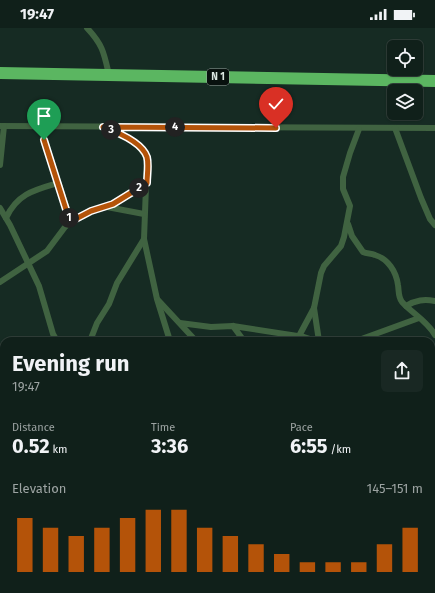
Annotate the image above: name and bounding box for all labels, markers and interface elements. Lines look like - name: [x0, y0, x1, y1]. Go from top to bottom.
- text: 19:47: [20, 5, 54, 23]
- map controls: [387, 40, 423, 120]
- button: locate: [387, 40, 423, 76]
- road number: N 1: [207, 69, 229, 85]
- button: layers: [387, 84, 423, 120]
- pin: [259, 87, 293, 128]
- icon: check: [265, 93, 287, 115]
- pin: [27, 99, 61, 140]
- icon: arrive: [33, 105, 55, 127]
- pin: 4: [165, 117, 185, 137]
- pin: 3: [101, 120, 121, 140]
- text: 4: [172, 120, 178, 133]
- text: 3: [108, 123, 114, 136]
- pin: 2: [129, 178, 149, 198]
- text: 2: [136, 181, 142, 194]
- pin: 1: [59, 208, 79, 228]
- text: 1: [66, 211, 72, 224]
- text: Evening run: [12, 350, 129, 377]
- button: share: [381, 350, 423, 392]
- text: 19:47: [12, 379, 40, 394]
- text: Distance: [12, 421, 55, 434]
- text: Time: [151, 421, 175, 434]
- text: Pace: [290, 421, 313, 434]
- text: 0.52: [12, 434, 49, 458]
- text: 3:36: [151, 434, 188, 458]
- text: 6:55: [290, 434, 328, 458]
- text: km: [49, 443, 67, 456]
- text: /km: [328, 443, 351, 456]
- text: Elevation: [12, 481, 66, 496]
- text: 145–151 m: [367, 481, 423, 496]

